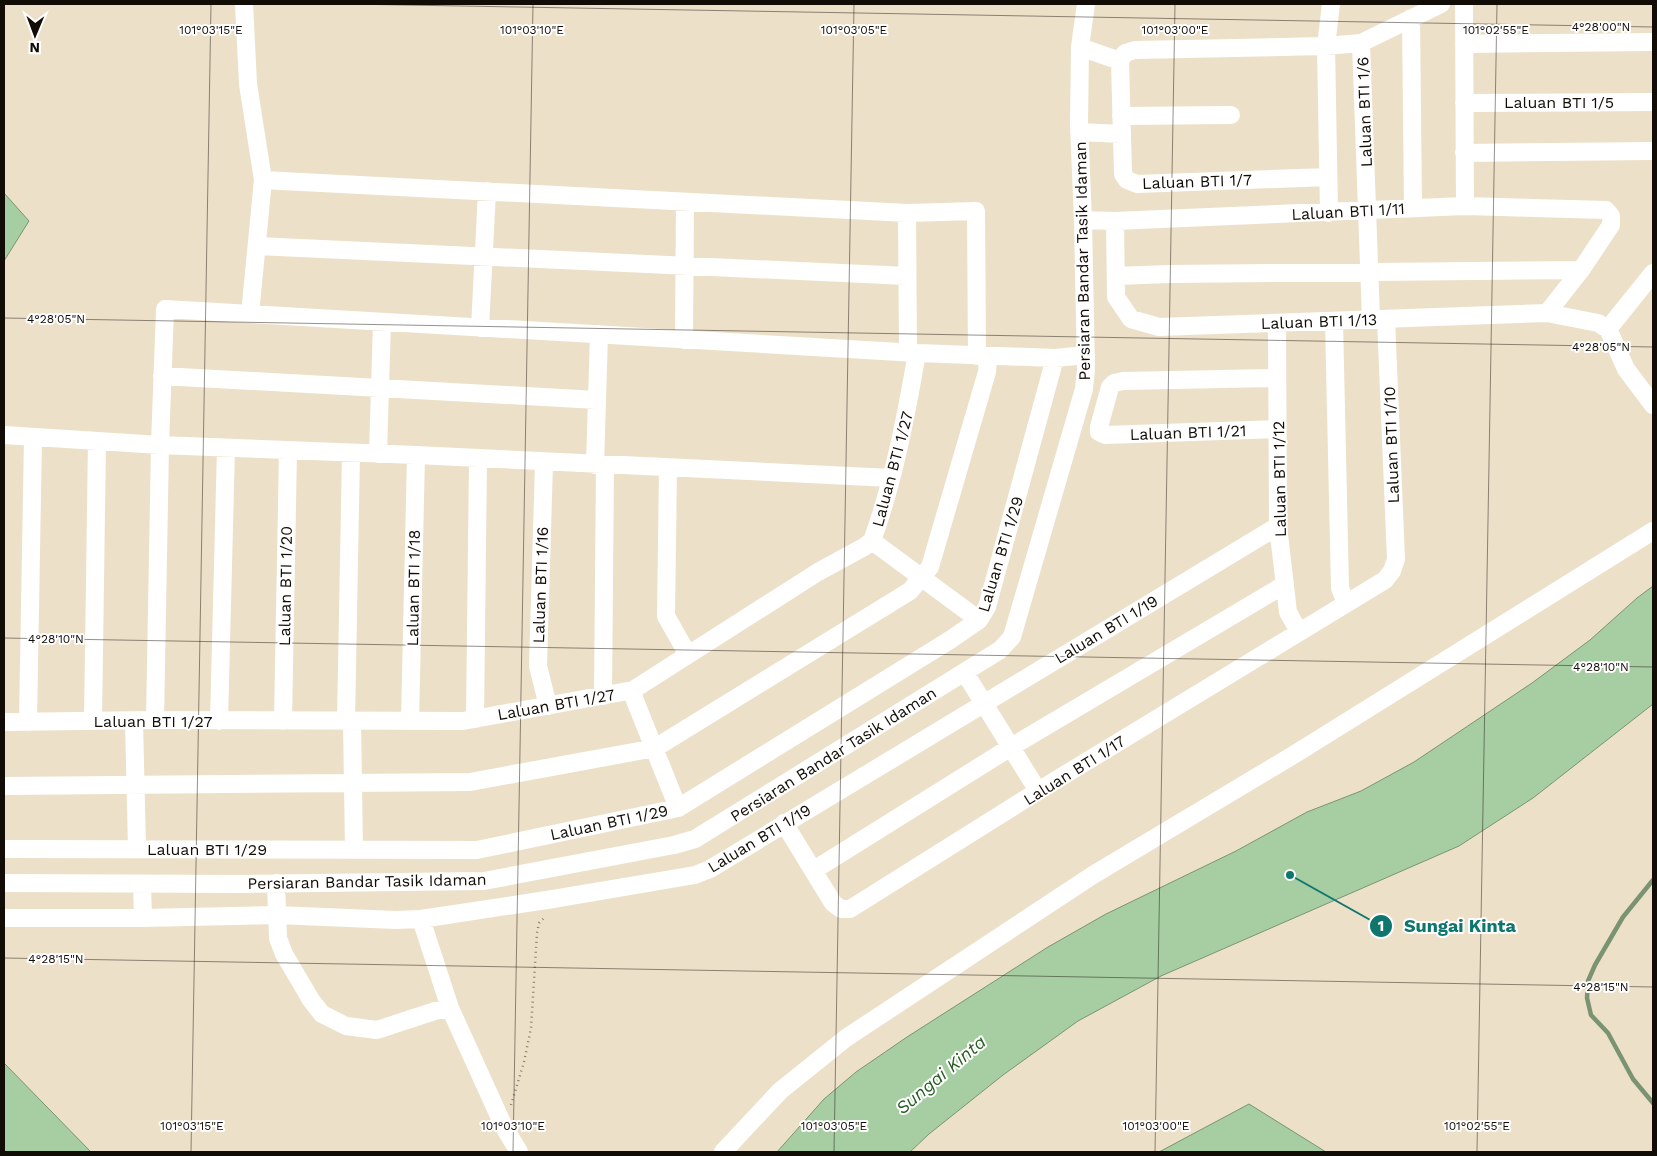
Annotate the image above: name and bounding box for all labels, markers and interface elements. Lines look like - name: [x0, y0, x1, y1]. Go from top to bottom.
- north arrow: [10, 10, 60, 60]
- text: 4°28'00"N: [1572, 20, 1630, 34]
- text: 101°03'15"E: [179, 23, 243, 37]
- text: 101°03'10"E: [500, 23, 564, 37]
- text: 101°03'05"E: [821, 23, 888, 37]
- text: 101°03'00"E: [1142, 23, 1209, 37]
- text: 101°02'55"E: [1463, 23, 1529, 37]
- text: N: [29, 40, 40, 56]
- street label: Laluan BTI 1/6: [1353, 57, 1376, 167]
- street label: Laluan BTI 1/5: [1504, 93, 1614, 112]
- street label: Persiaran Bandar Tasik Idaman: [1071, 141, 1094, 381]
- street label: Laluan BTI 1/7: [1142, 170, 1252, 193]
- street label: Laluan BTI 1/11: [1291, 199, 1405, 224]
- street label: Laluan BTI 1/13: [1260, 310, 1378, 333]
- text: 4°28'05"N: [27, 312, 85, 326]
- text: 4°28'05"N: [1572, 340, 1630, 354]
- street label: Laluan BTI 1/10: [1380, 386, 1403, 504]
- street label: Laluan BTI 1/27: [868, 409, 917, 529]
- street label: Laluan BTI 1/21: [1129, 421, 1247, 444]
- street label: Laluan BTI 1/12: [1269, 421, 1290, 537]
- street label: Laluan BTI 1/29: [974, 494, 1027, 614]
- street label: Laluan BTI 1/20: [275, 526, 296, 646]
- street label: Laluan BTI 1/16: [529, 526, 552, 644]
- street label: Laluan BTI 1/18: [403, 529, 424, 647]
- street label: Laluan BTI 1/19: [1051, 591, 1161, 668]
- text: 4°28'10"N: [28, 632, 84, 646]
- text: 4°28'10"N: [1573, 660, 1629, 674]
- street label: Persiaran Bandar Tasik Idaman: [727, 683, 940, 826]
- street label: Laluan BTI 1/27: [496, 685, 616, 724]
- street label: Laluan BTI 1/27: [94, 712, 212, 731]
- street label: Laluan BTI 1/17: [1020, 732, 1129, 809]
- street label: Laluan BTI 1/19: [704, 800, 814, 877]
- street label: Laluan BTI 1/29: [548, 801, 670, 844]
- street label: Laluan BTI 1/29: [147, 840, 267, 859]
- street label: Persiaran Bandar Tasik Idaman: [247, 870, 487, 893]
- callout: Sungai Kinta: [1369, 909, 1526, 942]
- text: Sungai Kinta: [1404, 915, 1517, 936]
- text: 1: [1378, 917, 1384, 935]
- text: 4°28'15"N: [28, 952, 84, 966]
- text: 4°28'15"N: [1573, 980, 1629, 994]
- water label: Sungai Kinta: [891, 1031, 990, 1118]
- text: 101°03'15"E: [160, 1119, 224, 1133]
- text: 101°03'10"E: [481, 1119, 545, 1133]
- text: 101°03'05"E: [801, 1119, 868, 1133]
- text: 101°03'00"E: [1123, 1119, 1190, 1133]
- text: 101°02'55"E: [1444, 1119, 1510, 1133]

